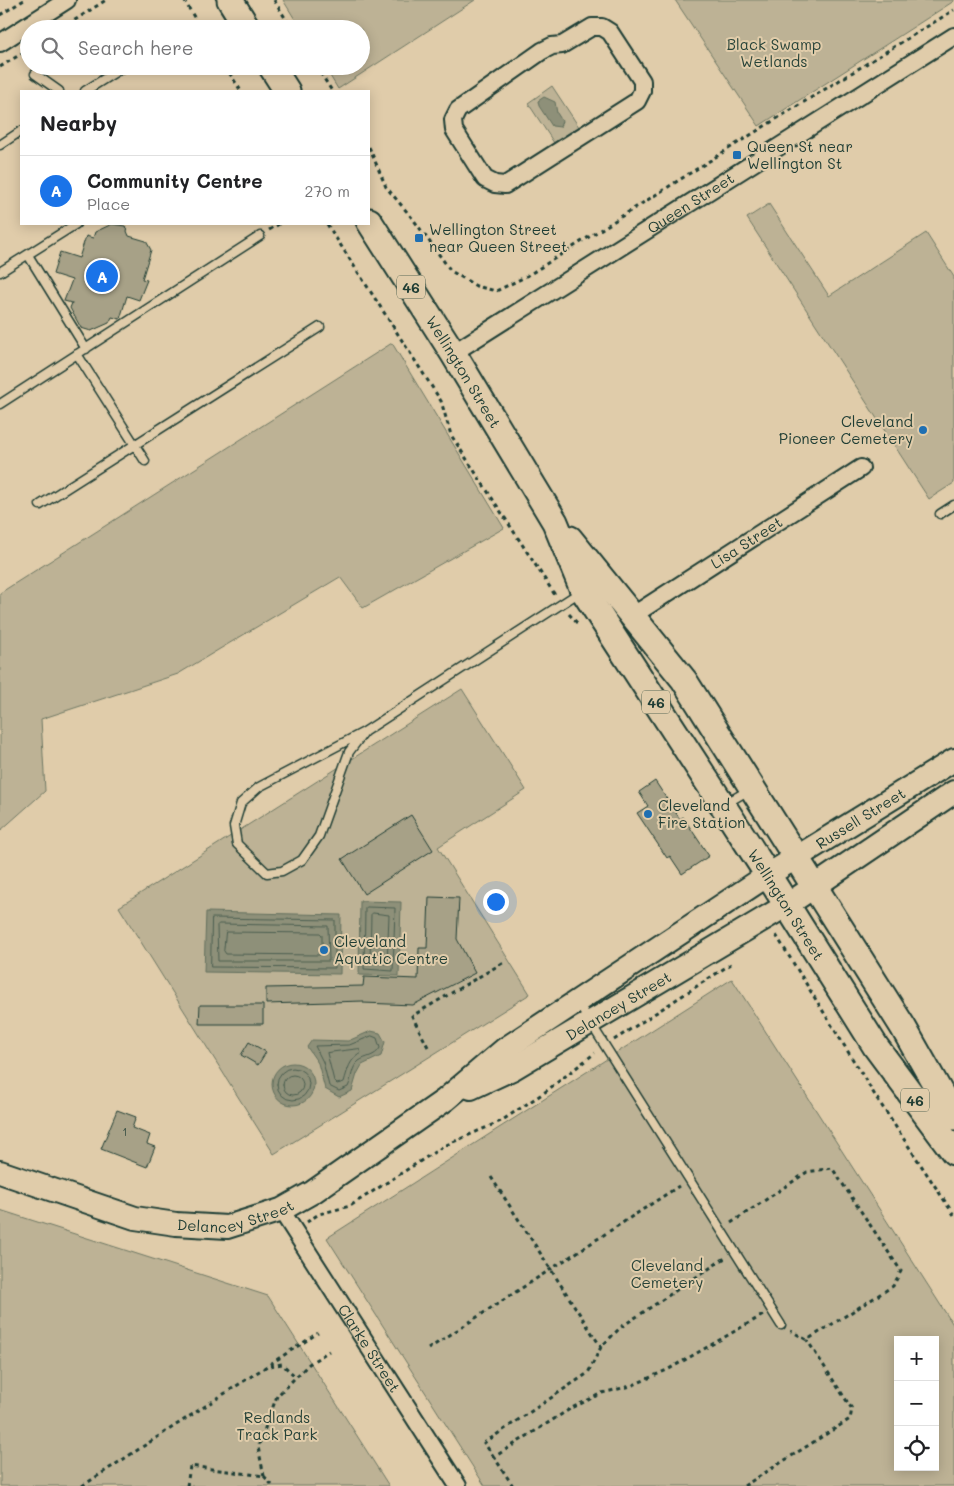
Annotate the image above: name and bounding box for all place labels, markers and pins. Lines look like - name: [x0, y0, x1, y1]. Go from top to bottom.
- place label: Queen St near Wellington St: [747, 136, 853, 173]
- marker: Queen St near Wellington St: [731, 149, 743, 161]
- place label: Wellington Street near Queen Street: [429, 219, 568, 256]
- marker: Wellington Street near Queen Street: [413, 232, 425, 244]
- pin: A: [86, 257, 118, 295]
- place label: Cleveland Pioneer Cemetery: [779, 411, 913, 448]
- marker: Cleveland Pioneer Cemetery: [917, 424, 929, 436]
- place label: Cleveland Fire Station: [658, 795, 745, 832]
- marker: Cleveland Fire Station: [642, 808, 654, 820]
- place label: Cleveland Aquatic Centre: [334, 931, 448, 968]
- marker: Cleveland Aquatic Centre: [318, 944, 330, 956]

